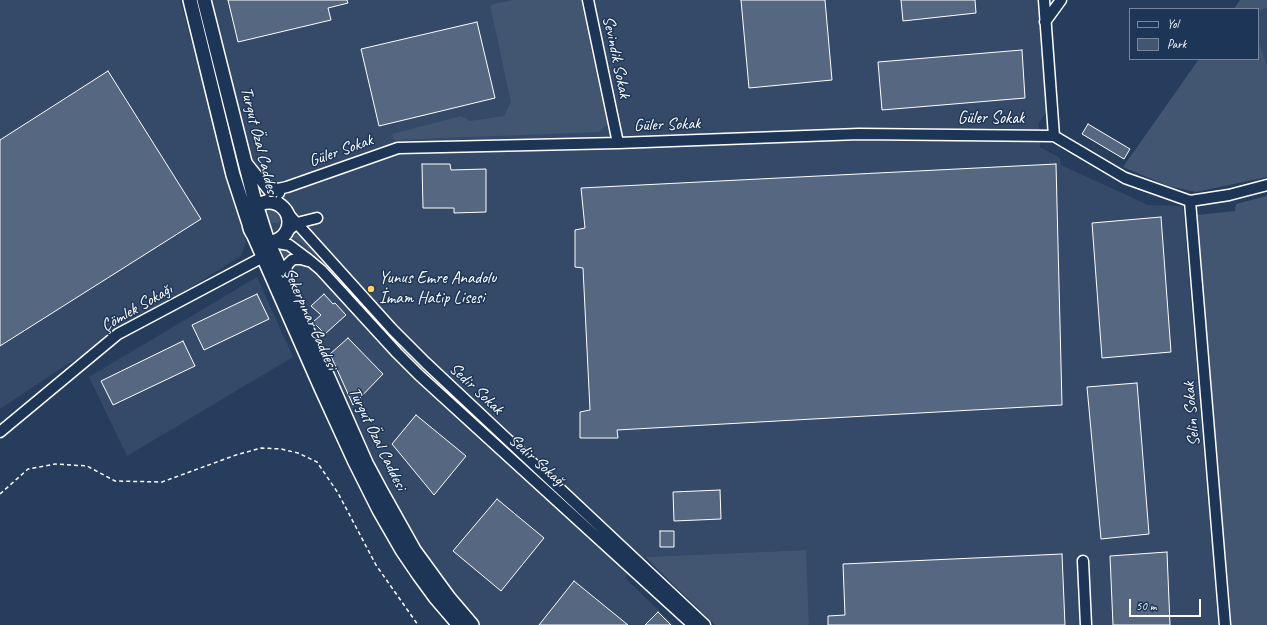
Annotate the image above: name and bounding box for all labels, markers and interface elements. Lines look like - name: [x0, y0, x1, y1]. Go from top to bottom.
- legend: [1129, 8, 1259, 60]
- street label: Sevindik Sokak: [597, 14, 635, 100]
- text: Yol: [1167, 16, 1179, 32]
- text: Park: [1167, 36, 1186, 52]
- street label: Turgut Özal Caddesi: [236, 85, 282, 199]
- street label: Güler Sokak: [958, 109, 1024, 129]
- street label: Güler Sokak: [633, 114, 701, 136]
- street label: Güler Sokak: [306, 130, 376, 172]
- street label: Şekerpınar Caddesi: [278, 265, 342, 373]
- place label: Yunus Emre Anadolu İmam Hatip Lisesi: [379, 269, 496, 309]
- street label: Çömlek Sokağı: [98, 279, 176, 337]
- marker: Yunus Emre Anadolu İmam Hatip Lisesi: [366, 284, 376, 294]
- street label: Sedir Sokak: [445, 359, 507, 419]
- street label: Selin Sokak: [1179, 381, 1205, 447]
- street label: Turgut Özal Caddesi: [343, 384, 411, 494]
- street label: Sedir Sokağı: [504, 430, 570, 492]
- scale bar: [1131, 591, 1203, 617]
- text: 50 m: [1136, 598, 1156, 614]

